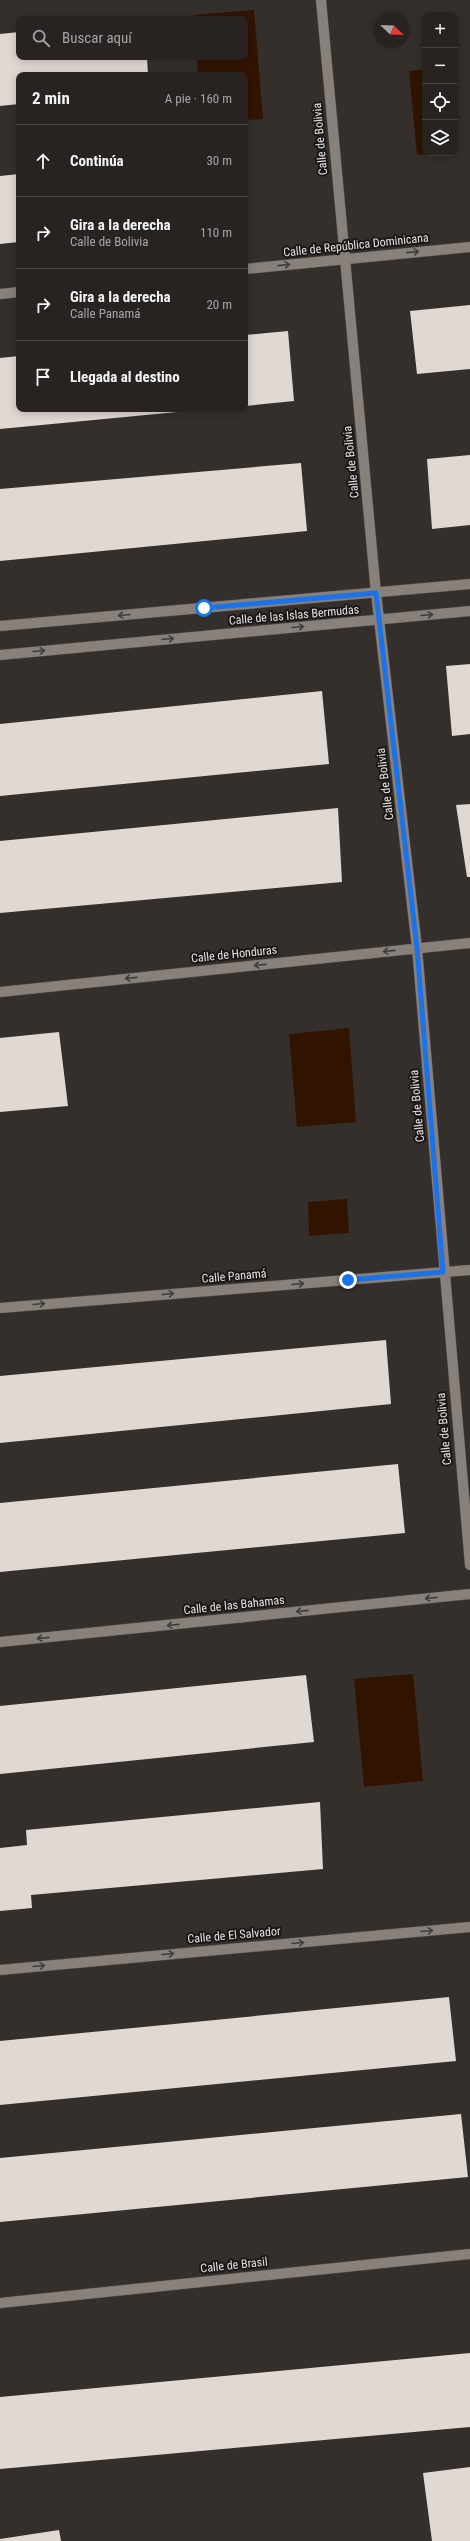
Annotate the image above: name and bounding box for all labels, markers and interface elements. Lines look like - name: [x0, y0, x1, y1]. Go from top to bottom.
- north arrow: [374, 12, 410, 48]
- map controls: [422, 12, 458, 156]
- button: +: [422, 12, 458, 48]
- search box: [16, 16, 248, 60]
- icon: search: [30, 27, 52, 49]
- text: Buscar aquí: [62, 29, 132, 47]
- button: −: [422, 48, 458, 84]
- button: locate: [422, 84, 458, 120]
- text: 2 min: [32, 88, 70, 108]
- text: A pie · 160 m: [165, 91, 232, 106]
- street label: Calle de Bolivia: [310, 102, 330, 176]
- button: layers: [422, 120, 458, 156]
- icon: ahead: [32, 150, 54, 172]
- text: Continúa: [70, 152, 124, 170]
- text: 30 m: [206, 153, 232, 168]
- text: Gira a la derecha: [70, 216, 171, 234]
- icon: right: [32, 222, 54, 244]
- text: 110 m: [200, 225, 232, 240]
- street label: Calle de República Dominicana: [283, 230, 430, 260]
- text: Calle de Bolivia: [70, 234, 149, 249]
- one-way arrow: [406, 249, 419, 256]
- one-way arrow: [277, 262, 290, 269]
- text: Gira a la derecha: [70, 288, 171, 306]
- icon: right: [32, 294, 54, 316]
- text: 20 m: [206, 297, 232, 312]
- text: Calle Panamá: [70, 306, 141, 321]
- icon: arrive: [32, 366, 54, 388]
- text: Llegada al destino: [70, 368, 180, 386]
- street label: Calle de Bolivia: [340, 425, 362, 499]
- route start: [195, 599, 213, 617]
- street label: Calle de las Islas Bermudas: [228, 602, 360, 628]
- one-way arrow: [118, 611, 131, 619]
- one-way arrow: [420, 611, 433, 619]
- one-way arrow: [291, 624, 304, 631]
- one-way arrow: [161, 636, 174, 643]
- one-way arrow: [32, 648, 45, 655]
- street label: Calle de Bolivia: [374, 747, 396, 821]
- street label: Calle de Honduras: [190, 943, 278, 965]
- one-way arrow: [383, 947, 396, 955]
- one-way arrow: [254, 961, 267, 968]
- one-way arrow: [125, 974, 138, 982]
- street label: Calle de Bolivia: [407, 1069, 427, 1143]
- street label: Calle Panamá: [201, 1266, 267, 1286]
- route end: [339, 1271, 357, 1289]
- one-way arrow: [291, 1280, 304, 1287]
- one-way arrow: [161, 1291, 174, 1298]
- one-way arrow: [32, 1301, 45, 1308]
- street label: Calle de Bolivia: [434, 1392, 454, 1466]
- street label: Calle de las Bahamas: [183, 1593, 285, 1617]
- one-way arrow: [425, 1594, 438, 1602]
- one-way arrow: [296, 1608, 309, 1615]
- one-way arrow: [167, 1621, 180, 1628]
- one-way arrow: [37, 1634, 50, 1642]
- street label: Calle de El Salvador: [187, 1924, 281, 1946]
- one-way arrow: [420, 1927, 433, 1935]
- one-way arrow: [291, 1939, 304, 1946]
- one-way arrow: [161, 1951, 174, 1958]
- one-way arrow: [32, 1962, 45, 1970]
- street label: Calle de Brasil: [200, 2255, 268, 2275]

